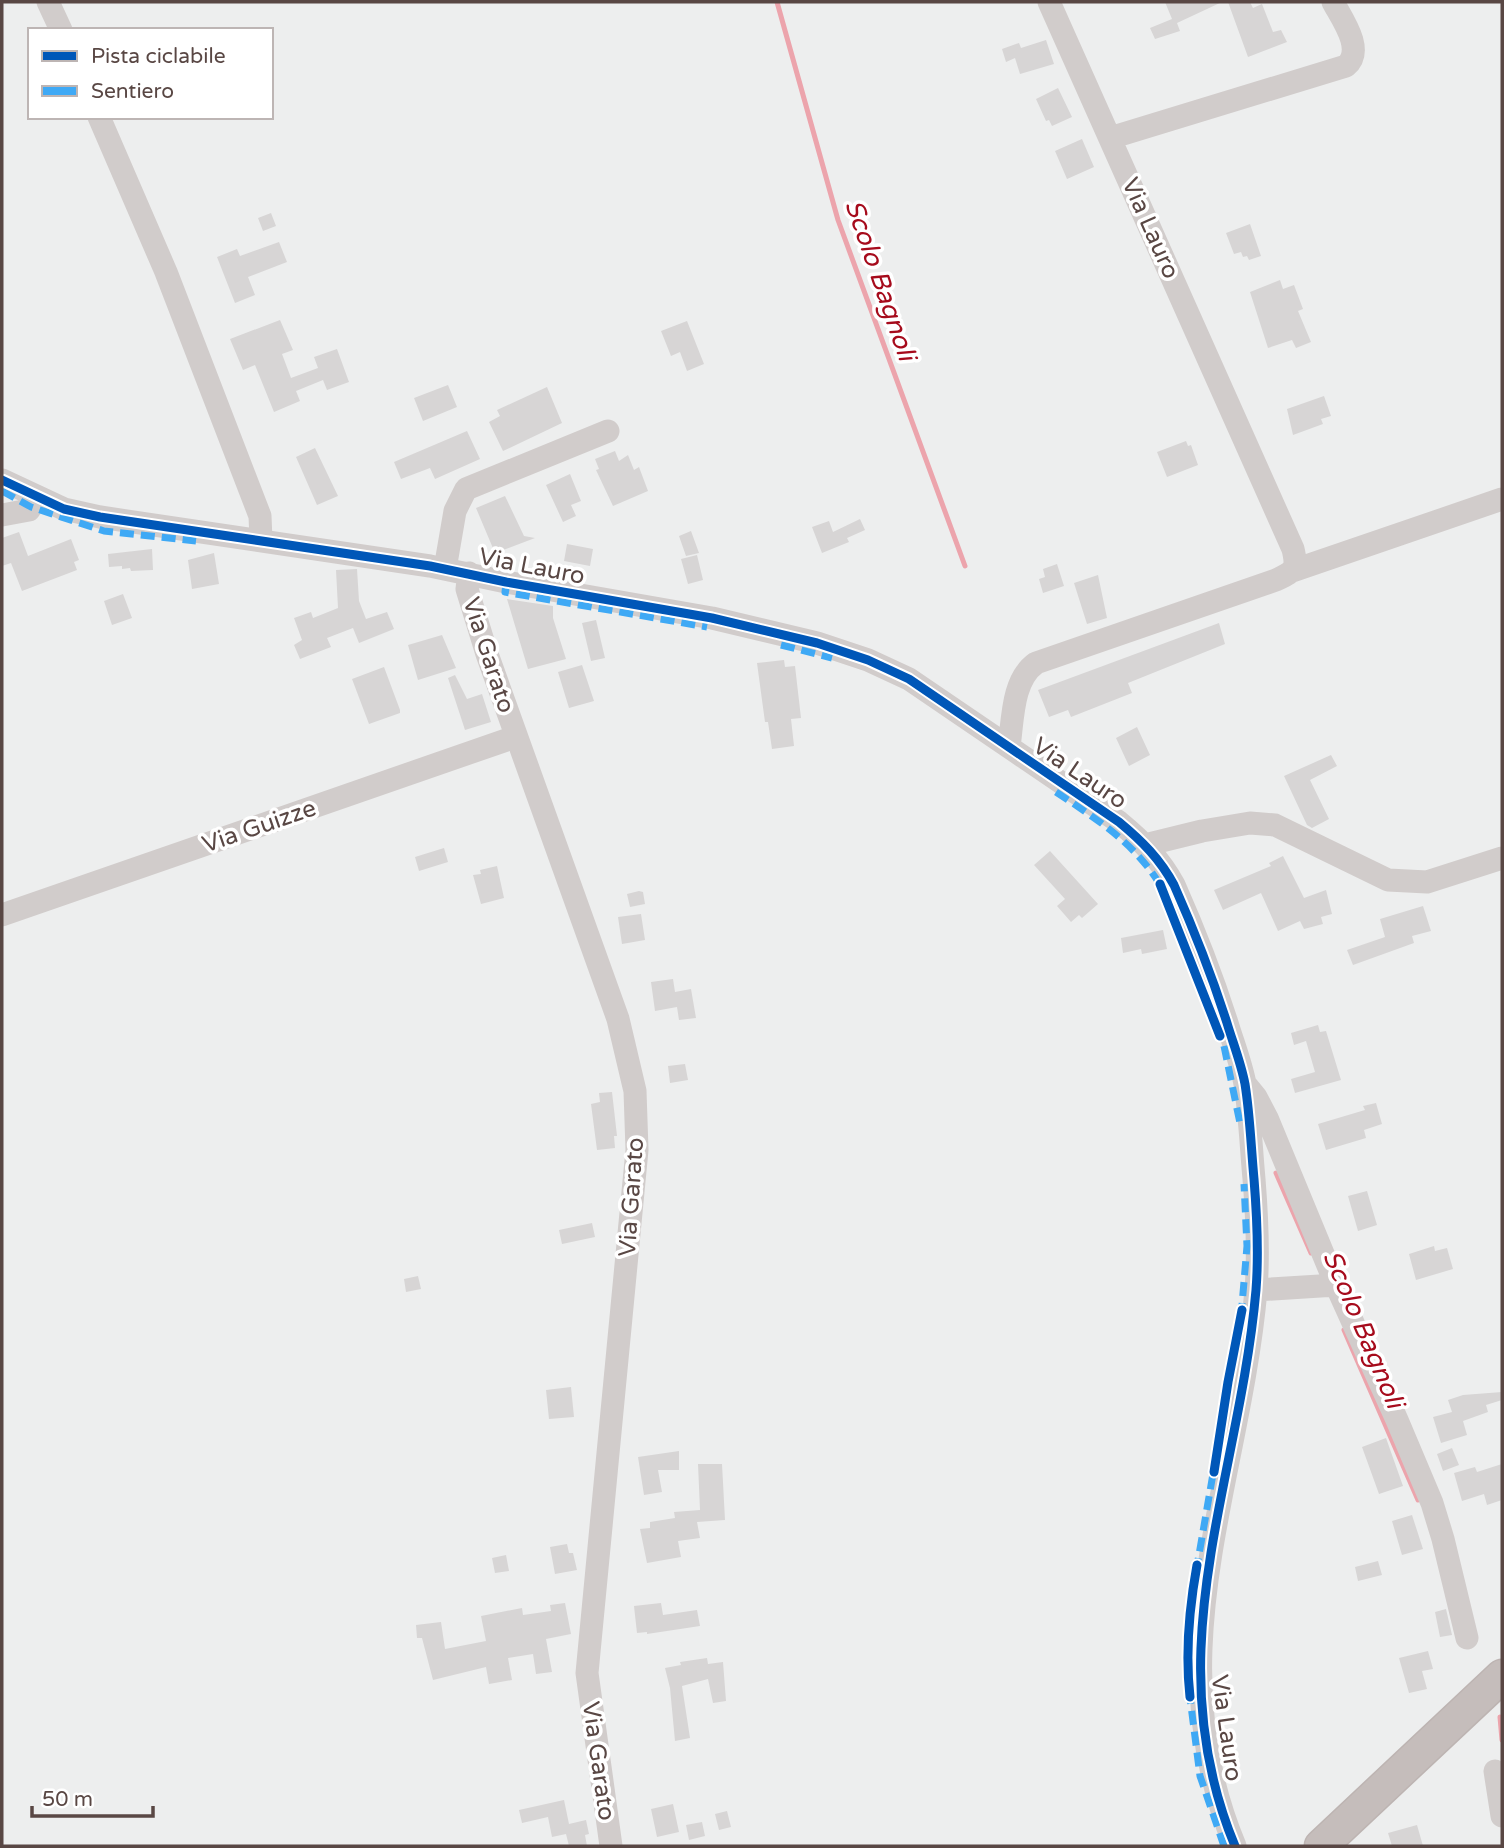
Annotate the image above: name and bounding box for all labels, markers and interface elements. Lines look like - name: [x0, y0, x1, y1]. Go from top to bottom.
- legend: [28, 28, 273, 119]
- text: Pista ciclabile: [91, 44, 226, 69]
- text: Sentiero: [91, 79, 174, 104]
- street label: Via Lauro: [1115, 173, 1186, 283]
- water label: Scolo Bagnoli: [838, 196, 924, 368]
- street label: Via Lauro: [476, 542, 587, 591]
- street label: Via Garato: [456, 594, 521, 717]
- street label: Via Lauro: [1027, 731, 1132, 815]
- street label: Via Guizze: [198, 793, 320, 859]
- street label: Via Garato: [613, 1136, 650, 1258]
- water label: Scolo Bagnoli: [1316, 1246, 1412, 1416]
- street label: Via Lauro: [1205, 1673, 1248, 1783]
- street label: Via Garato: [576, 1700, 621, 1822]
- scale bar: [32, 1774, 152, 1818]
- text: 50 m: [42, 1787, 93, 1812]

